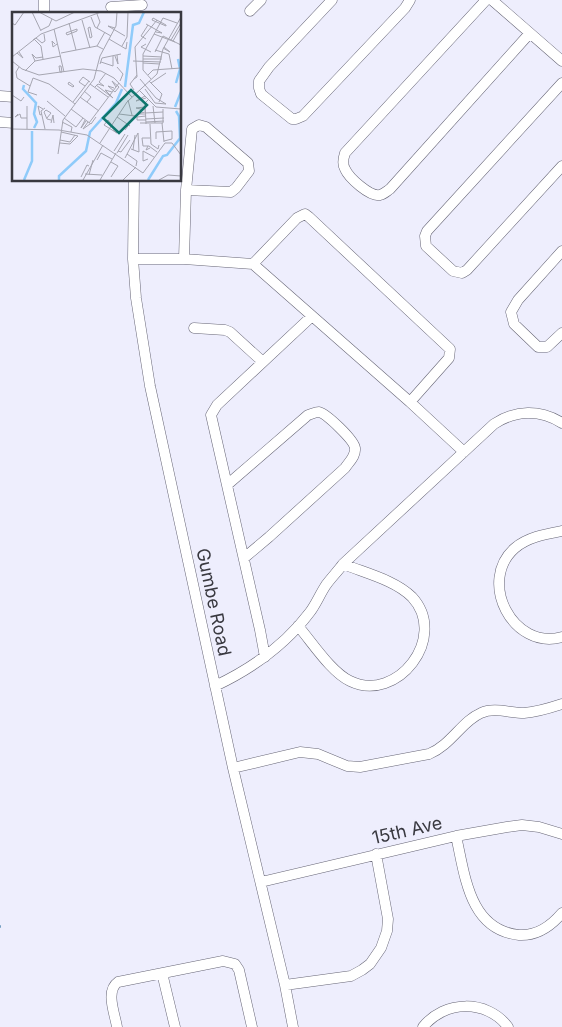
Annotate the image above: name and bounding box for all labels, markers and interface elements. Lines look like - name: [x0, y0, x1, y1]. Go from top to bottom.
- inset map: [12, 12, 181, 181]
- street label: Gumbe Road: [192, 546, 236, 658]
- street label: 15th Ave: [370, 812, 444, 848]

